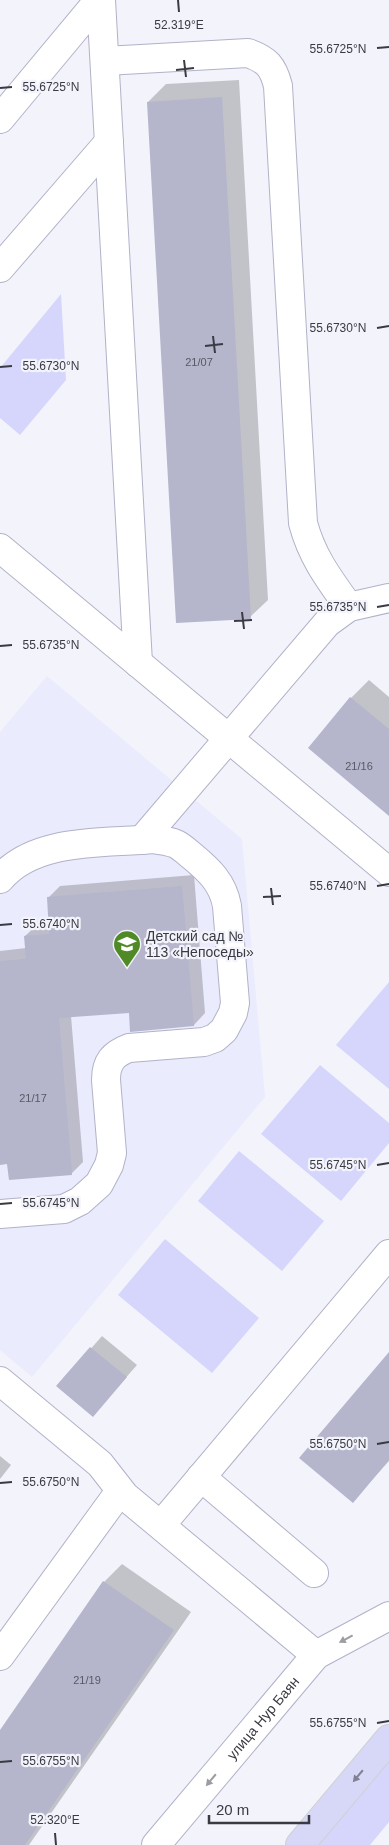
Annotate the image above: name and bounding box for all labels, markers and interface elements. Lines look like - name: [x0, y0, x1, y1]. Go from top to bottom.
- text: 52.319°E: [154, 18, 204, 32]
- text: 55.6725°N: [310, 42, 366, 56]
- text: 55.6725°N: [23, 80, 79, 94]
- text: 55.6730°N: [310, 321, 366, 335]
- house number: 21/07: [185, 356, 213, 368]
- text: 55.6730°N: [23, 359, 79, 373]
- text: 55.6735°N: [310, 600, 366, 614]
- text: 55.6735°N: [23, 638, 79, 652]
- house number: 21/16: [345, 760, 373, 772]
- text: 55.6740°N: [310, 879, 366, 893]
- text: 55.6740°N: [23, 917, 79, 931]
- place label: Детский сад № 113 «Непоседы»: [146, 928, 254, 960]
- school or university icon: Детский сад № 113 «Непоседы»: [112, 929, 142, 968]
- house number: 21/17: [19, 1092, 47, 1104]
- text: 55.6745°N: [310, 1158, 366, 1172]
- text: 55.6745°N: [23, 1196, 79, 1210]
- text: 55.6750°N: [310, 1437, 366, 1451]
- text: 55.6750°N: [23, 1475, 79, 1489]
- one-way arrow: [339, 1635, 353, 1643]
- street label: улица Нур Баян: [224, 1673, 302, 1763]
- house number: 21/19: [73, 1674, 101, 1686]
- text: 55.6755°N: [310, 1716, 366, 1730]
- text: 55.6755°N: [23, 1754, 79, 1768]
- one-way arrow: [352, 1770, 363, 1783]
- one-way arrow: [206, 1774, 217, 1786]
- scale bar: [209, 1792, 309, 1824]
- text: 20 m: [216, 1801, 249, 1818]
- text: 52.320°E: [30, 1813, 80, 1827]

